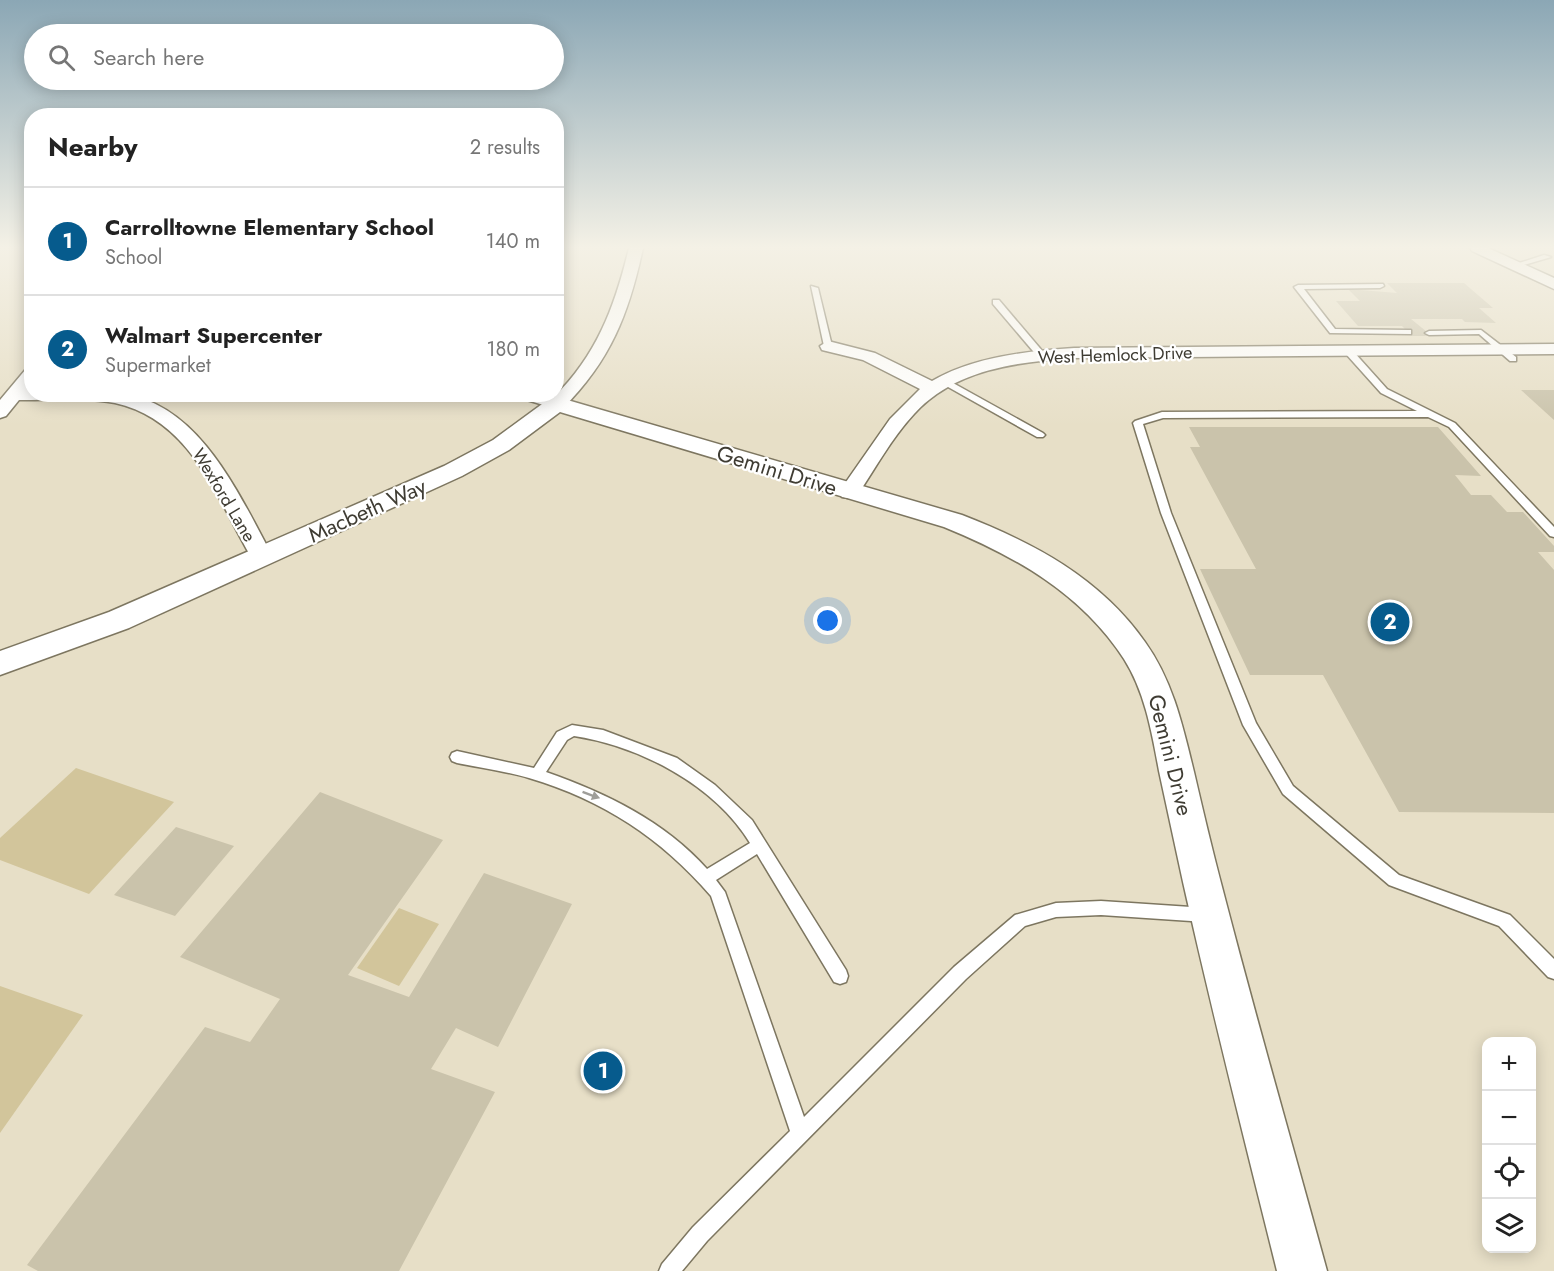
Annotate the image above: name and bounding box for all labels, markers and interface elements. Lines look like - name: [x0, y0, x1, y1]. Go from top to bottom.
- search box: [24, 24, 564, 90]
- icon: search: [45, 41, 78, 74]
- text: Search here: [93, 41, 204, 73]
- text: Nearby: [48, 128, 137, 166]
- text: 2 results: [470, 133, 540, 162]
- text: Carrolltowne Elementary School: [105, 211, 434, 243]
- text: 1: [62, 227, 73, 256]
- text: 140 m: [486, 227, 540, 256]
- text: School: [105, 243, 162, 272]
- text: Walmart Supercenter: [105, 319, 323, 351]
- text: 2: [61, 335, 74, 364]
- text: 180 m: [486, 335, 540, 364]
- street label: West Hemlock Drive: [1037, 339, 1193, 371]
- text: Supermarket: [105, 351, 211, 380]
- street label: Gemini Drive: [713, 437, 841, 503]
- street label: Wexford Lane: [186, 443, 262, 547]
- street label: Macbeth Way: [303, 470, 431, 550]
- pin: 2: [1370, 600, 1410, 644]
- your location: [813, 606, 842, 635]
- street label: Gemini Drive: [1140, 691, 1202, 819]
- one-way arrow: [583, 790, 601, 800]
- map controls: [1482, 1037, 1536, 1253]
- button: +: [1482, 1037, 1536, 1091]
- pin: 1: [584, 1048, 622, 1094]
- button: −: [1482, 1091, 1536, 1145]
- button: locate: [1482, 1145, 1536, 1199]
- button: layers: [1482, 1199, 1536, 1253]

